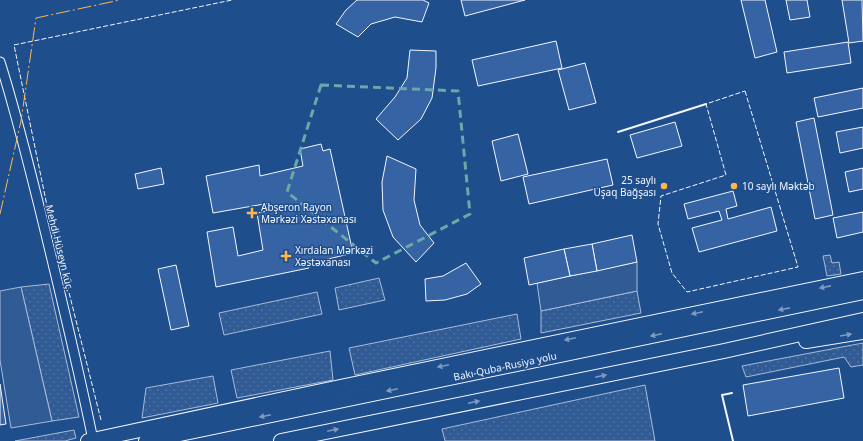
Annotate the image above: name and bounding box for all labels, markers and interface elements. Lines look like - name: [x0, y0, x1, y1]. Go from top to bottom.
- place label: 25 saylı Uşaq Bağşası: [594, 173, 656, 199]
- place label: 10 saylı Məktəb: [742, 179, 815, 193]
- marker: 25 saylı Uşaq Bağşası: [659, 181, 669, 191]
- marker: 10 saylı Məktəb: [729, 181, 739, 191]
- place label: Abşeron Rayon Mərkəzi Xəstəxanası: [261, 200, 356, 226]
- street label: Mehdi Hüseyn küç.: [42, 203, 78, 293]
- marker: Abşeron Rayon Mərkəzi Xəstəxanası: [246, 207, 258, 219]
- place label: Xırdalan Mərkəzi Xəstəxanası: [295, 243, 373, 269]
- marker: Xırdalan Mərkəzi Xəstəxanası: [280, 250, 292, 262]
- one-way arrow: [819, 284, 831, 290]
- one-way arrow: [777, 306, 790, 312]
- one-way arrow: [691, 311, 704, 317]
- one-way arrow: [650, 332, 662, 338]
- one-way arrow: [840, 332, 852, 338]
- one-way arrow: [564, 337, 576, 343]
- street label: Bakı-Quba-Rusiya yolu: [452, 348, 558, 384]
- one-way arrow: [437, 363, 449, 369]
- one-way arrow: [595, 372, 607, 378]
- one-way arrow: [386, 387, 398, 393]
- one-way arrow: [468, 398, 480, 404]
- one-way arrow: [259, 414, 271, 420]
- one-way arrow: [327, 427, 339, 433]

